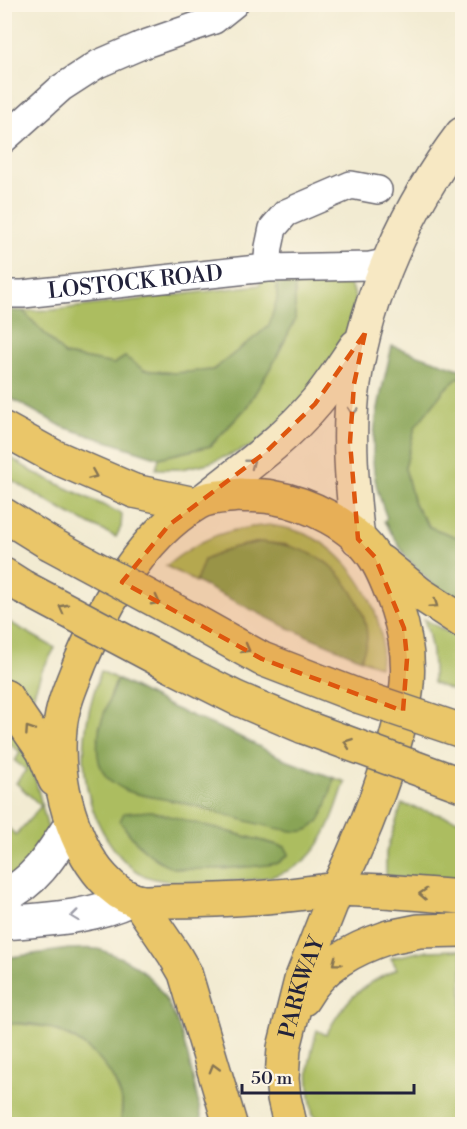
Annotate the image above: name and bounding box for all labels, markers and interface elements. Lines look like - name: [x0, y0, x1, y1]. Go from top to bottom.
- street label: LOSTOCK ROAD: [46, 259, 224, 305]
- one-way arrow: [346, 406, 359, 415]
- one-way arrow: [245, 460, 256, 471]
- one-way arrow: [86, 468, 97, 480]
- one-way arrow: [150, 594, 161, 605]
- one-way arrow: [428, 596, 438, 608]
- one-way arrow: [59, 604, 69, 615]
- one-way arrow: [239, 642, 250, 654]
- one-way arrow: [25, 726, 36, 737]
- one-way arrow: [343, 738, 354, 751]
- one-way arrow: [419, 888, 428, 901]
- one-way arrow: [71, 910, 80, 922]
- street label: PARKWAY: [273, 931, 331, 1041]
- one-way arrow: [332, 954, 343, 965]
- scale bar: [242, 1057, 414, 1095]
- one-way arrow: [209, 1063, 221, 1074]
- text: 50 m: [251, 1067, 293, 1090]

